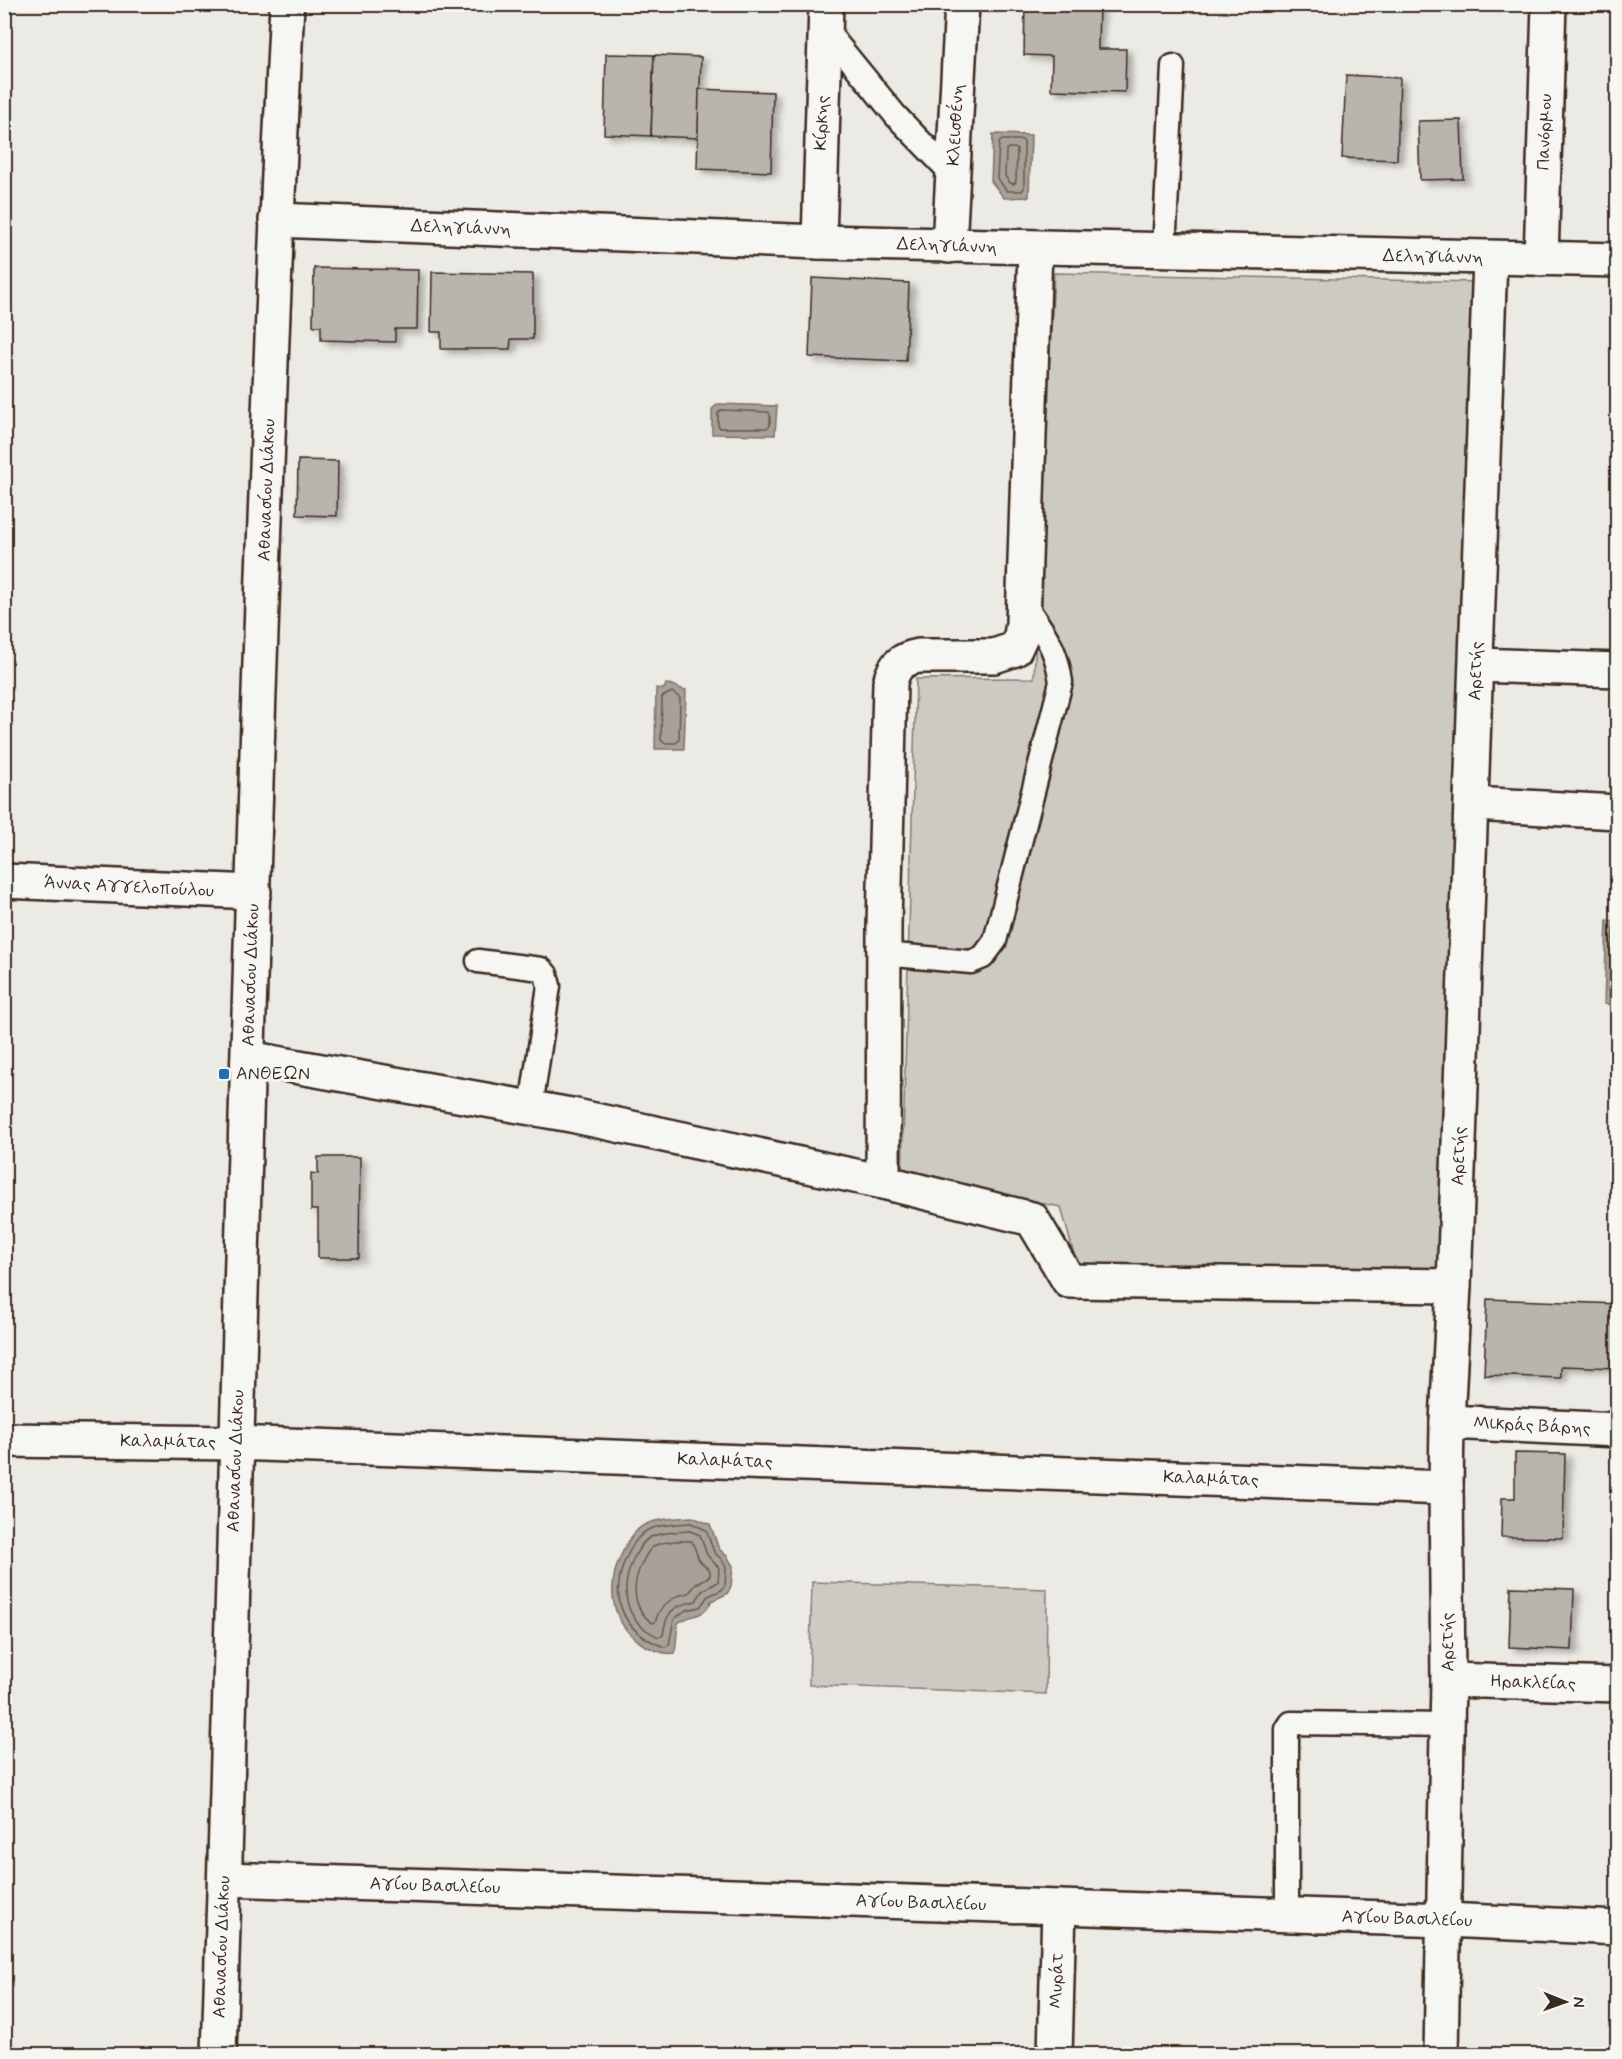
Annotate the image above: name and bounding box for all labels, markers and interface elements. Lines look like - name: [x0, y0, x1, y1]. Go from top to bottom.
- street label: Κλεισθένη: [941, 83, 970, 167]
- street label: Πανόρμου: [1532, 93, 1558, 171]
- street label: Κίρκης: [809, 95, 835, 151]
- street label: Δεληγιάννη: [410, 214, 512, 242]
- street label: Δεληγιάννη: [896, 232, 998, 260]
- street label: Δεληγιάννη: [1382, 244, 1484, 270]
- street label: Αθανασίου Διάκου: [253, 418, 281, 562]
- street label: Αρετής: [1463, 641, 1489, 701]
- street label: Άννας Αγγελοπούλου: [43, 871, 215, 903]
- street label: Αθανασίου Διάκου: [237, 903, 265, 1047]
- place label: ΑΝΘΕΩΝ: [236, 1062, 310, 1086]
- marker: ΑΝΘΕΩΝ: [217, 1067, 231, 1081]
- street label: Αρετής: [1446, 1126, 1472, 1186]
- street label: Αθανασίου Διάκου: [222, 1389, 250, 1533]
- street label: Μικράς Βάρης: [1473, 1411, 1591, 1441]
- street label: Καλαμάτας: [120, 1429, 216, 1455]
- street label: Καλαμάτας: [677, 1447, 773, 1475]
- street label: Καλαμάτας: [1163, 1465, 1259, 1493]
- street label: Αρετής: [1435, 1612, 1461, 1672]
- street label: Ηρακλείας: [1490, 1670, 1576, 1696]
- street label: Αγίου Βασιλείου: [369, 1872, 501, 1900]
- street label: Αθανασίου Διάκου: [208, 1875, 236, 2019]
- street label: Αγίου Βασιλείου: [855, 1889, 987, 1917]
- street label: Αγίου Βασιλείου: [1341, 1905, 1473, 1933]
- street label: Μυράτ: [1044, 1952, 1070, 2009]
- north arrow: [1535, 1972, 1595, 2032]
- text: N: [1568, 1997, 1589, 2008]

